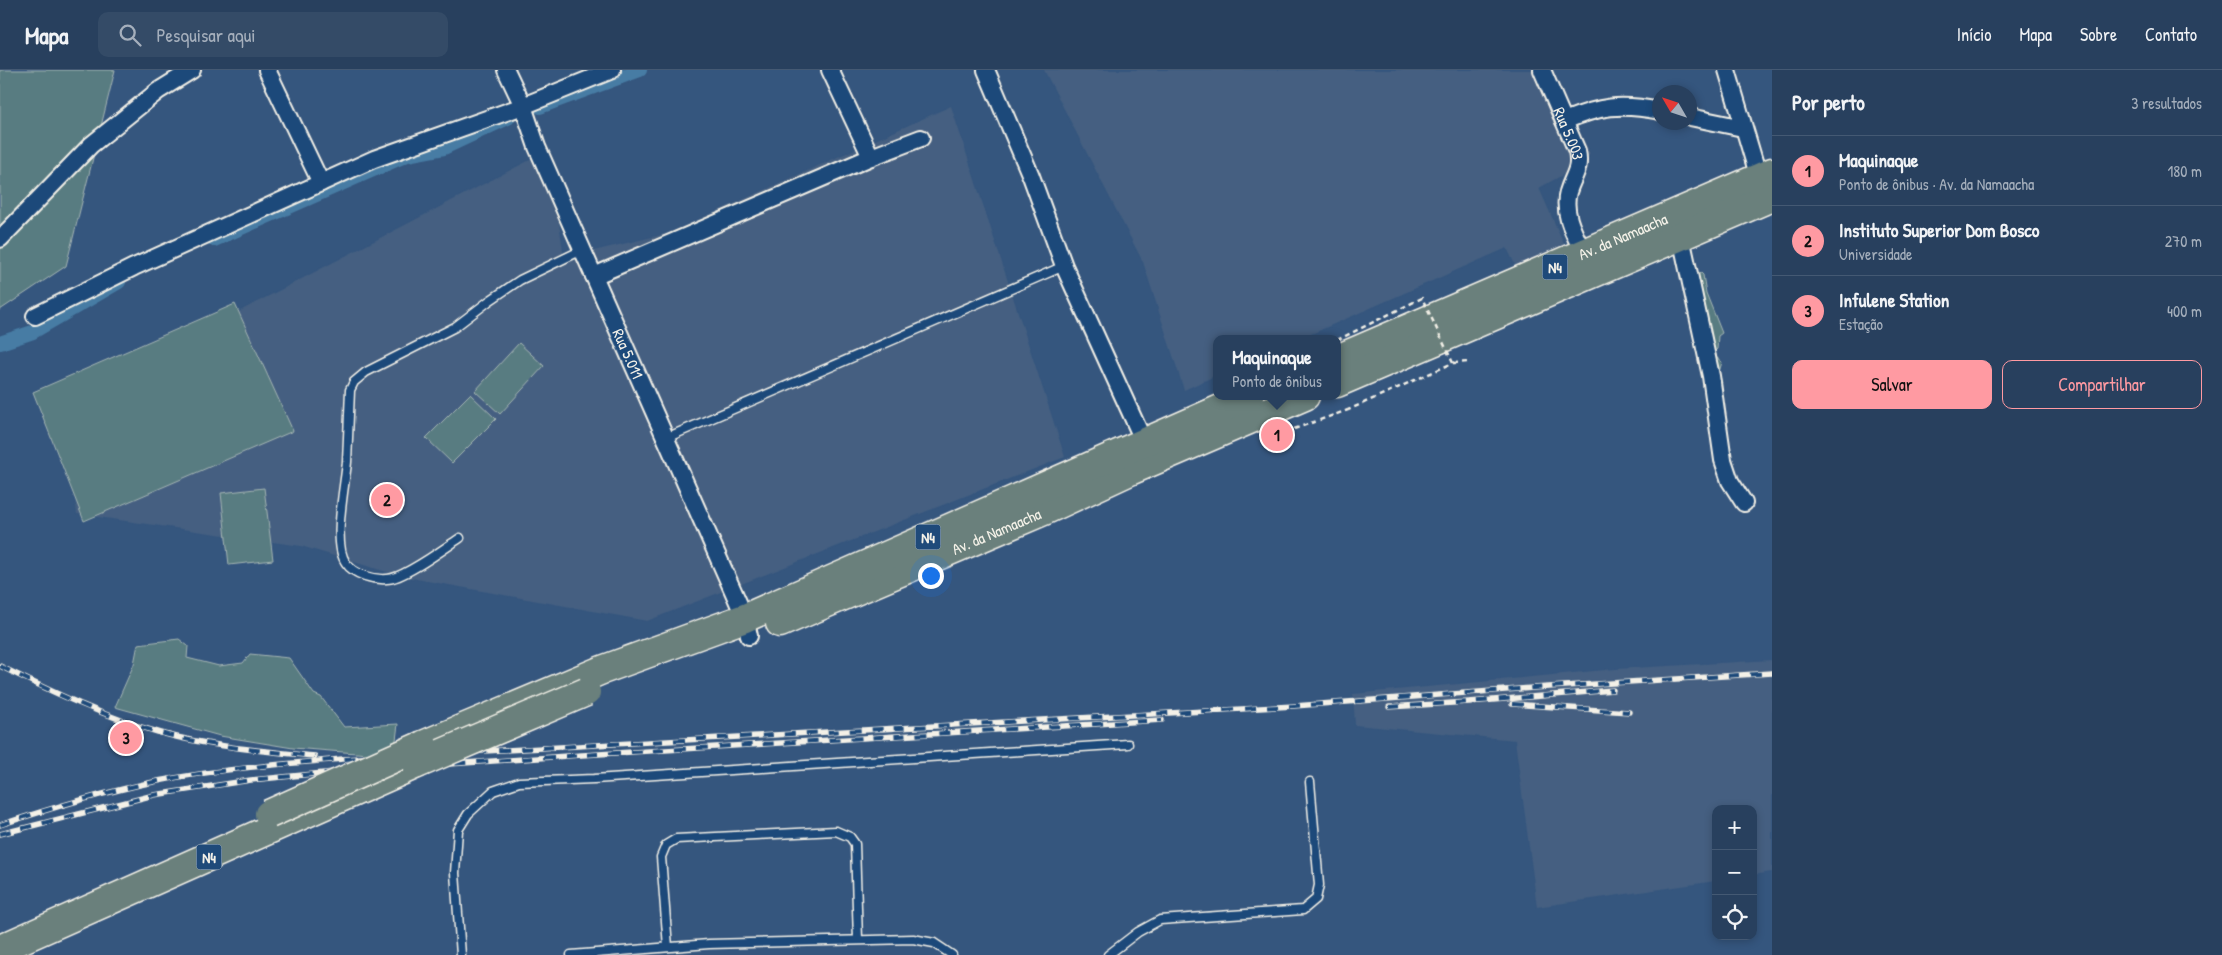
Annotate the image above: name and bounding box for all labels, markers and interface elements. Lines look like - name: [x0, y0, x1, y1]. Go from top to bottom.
- search box: [98, 12, 448, 57]
- text: Mapa: [25, 19, 68, 51]
- icon: search: [116, 21, 144, 49]
- text: Pesquisar aqui: [156, 22, 256, 48]
- text: Início: [1957, 22, 1991, 47]
- text: Mapa: [2019, 22, 2052, 47]
- text: Sobre: [2080, 22, 2117, 47]
- text: Contato: [2145, 22, 2197, 47]
- north arrow: [1652, 85, 1697, 130]
- text: Por perto: [1792, 88, 1865, 117]
- text: 3 resultados: [2131, 92, 2202, 114]
- street label: Rua 5.003: [1548, 104, 1589, 161]
- text: Maquinaque: [1839, 147, 1918, 173]
- text: 1: [1805, 160, 1811, 182]
- text: 180 m: [2168, 160, 2202, 182]
- text: Ponto de ônibus · Av. da Namaacha: [1839, 173, 2034, 195]
- street label: Av. da Namaacha: [1575, 207, 1671, 265]
- text: Instituto Superior Dom Bosco: [1839, 217, 2039, 243]
- text: 2: [1804, 230, 1812, 252]
- text: 270 m: [2165, 230, 2202, 252]
- text: Universidade: [1839, 243, 1912, 265]
- road number: N4: [1542, 254, 1568, 280]
- text: Infulene Station: [1839, 287, 1949, 313]
- text: 3: [1804, 300, 1812, 322]
- text: 400 m: [2167, 300, 2202, 322]
- text: Estação: [1839, 313, 1883, 335]
- street label: Rua 5.011: [608, 325, 649, 382]
- popup: [1213, 335, 1341, 400]
- text: Maquinaque: [1232, 344, 1312, 370]
- button: Salvar: [1792, 360, 1992, 409]
- button: Compartilhar: [2002, 360, 2202, 409]
- text: Ponto de ônibus: [1232, 370, 1322, 392]
- pin: 1: [1261, 416, 1293, 454]
- pin: 2: [371, 481, 403, 519]
- street label: Av. da Namaacha: [948, 502, 1044, 560]
- road number: N4: [916, 524, 940, 550]
- your location: [918, 563, 944, 589]
- pin: 3: [110, 719, 142, 757]
- map controls: [1712, 805, 1757, 940]
- button: +: [1712, 805, 1757, 850]
- road number: N4: [196, 844, 222, 870]
- button: −: [1712, 850, 1757, 895]
- button: locate: [1712, 895, 1757, 940]

